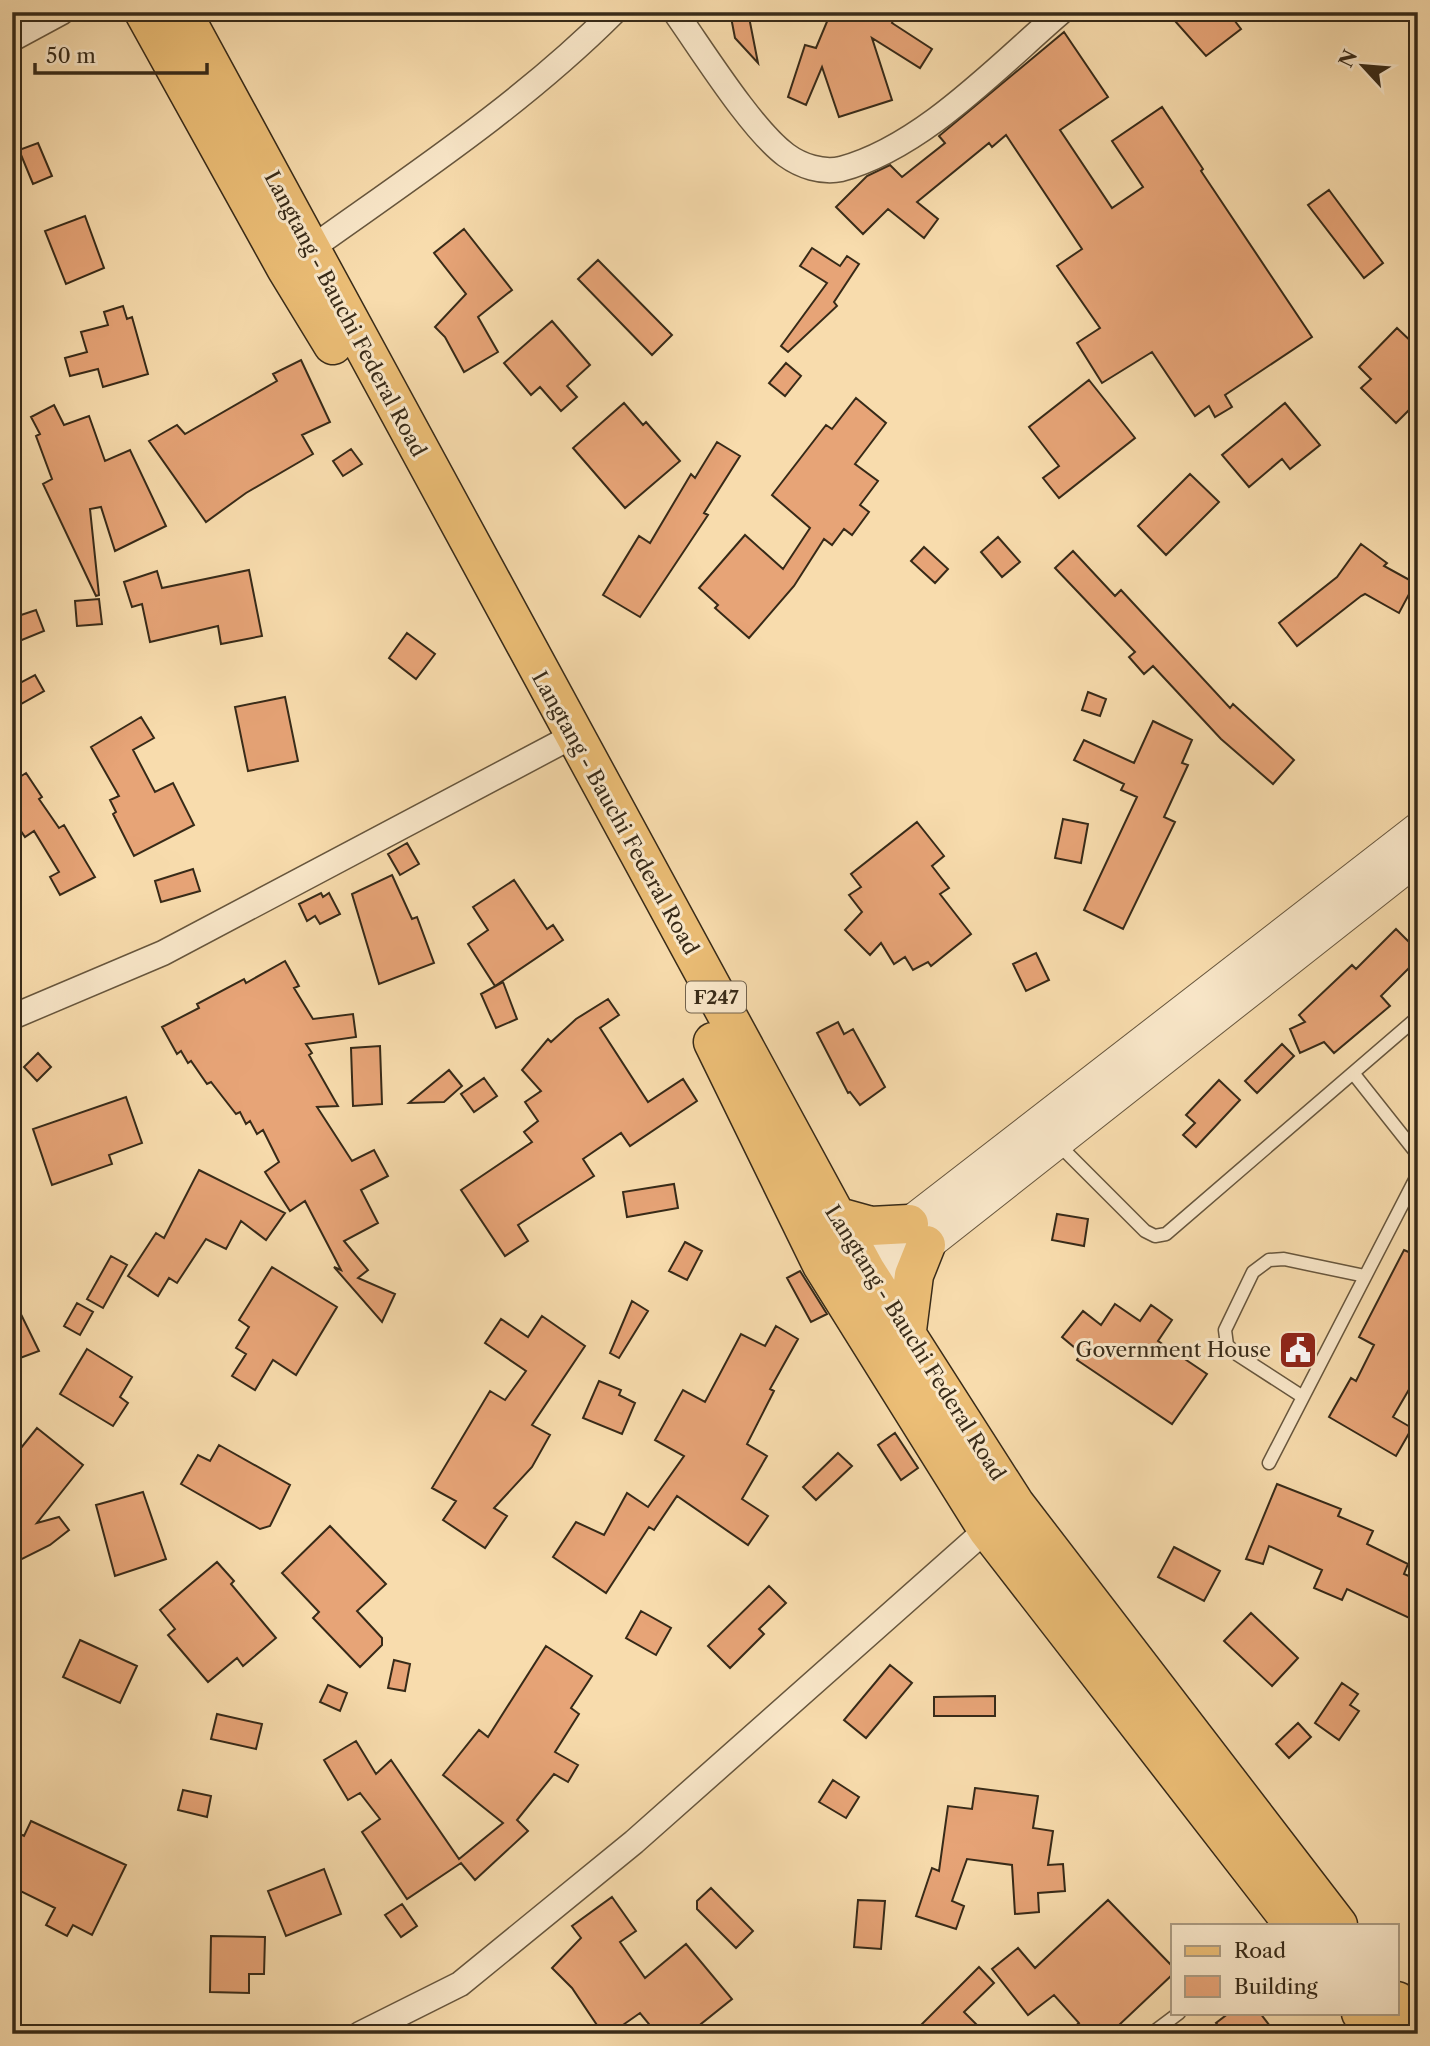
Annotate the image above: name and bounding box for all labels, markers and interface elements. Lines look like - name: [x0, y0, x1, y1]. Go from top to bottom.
- scale bar: [35, 32, 206, 76]
- north arrow: [1328, 32, 1398, 102]
- text: 50 m: [46, 43, 96, 68]
- text: N: [1334, 46, 1362, 71]
- street label: Langtang - Bauchi Federal Road: [259, 167, 432, 461]
- street label: Langtang - Bauchi Federal Road: [527, 667, 704, 959]
- road number: F247: [686, 981, 746, 1012]
- street label: Langtang - Bauchi Federal Road: [820, 1200, 1011, 1485]
- public building icon: Government House: [1277, 1329, 1319, 1371]
- place label: Government House: [1076, 1337, 1271, 1362]
- legend: [1171, 1924, 1398, 2014]
- text: Road: [1234, 1938, 1286, 1963]
- text: Building: [1234, 1974, 1319, 1999]

